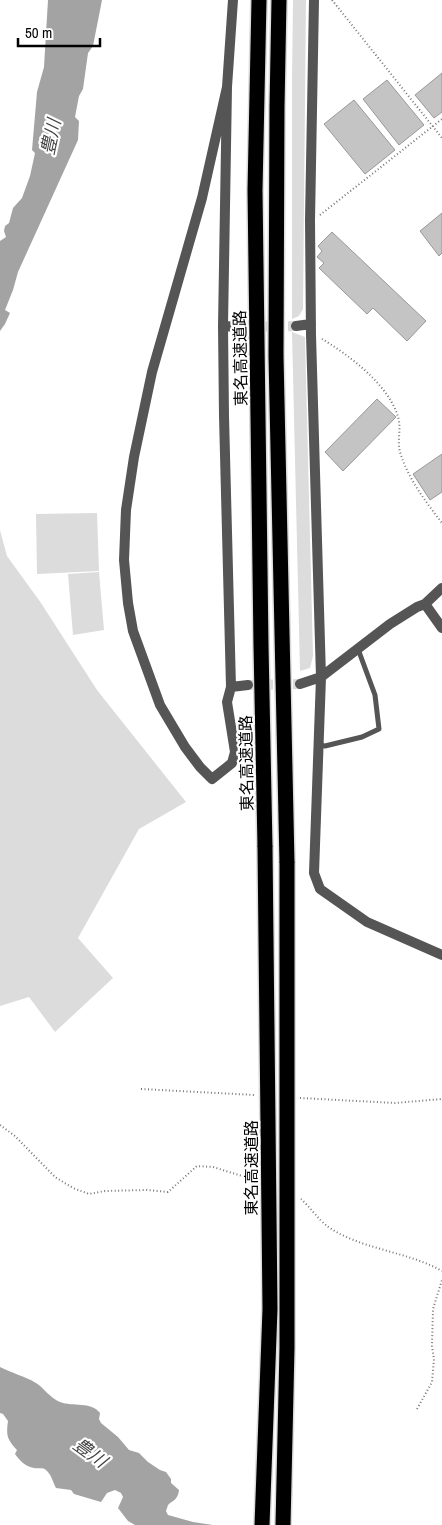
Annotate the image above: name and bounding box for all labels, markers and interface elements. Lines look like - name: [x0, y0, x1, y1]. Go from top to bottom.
- scale bar: [18, 15, 100, 47]
- text: 50 m: [25, 22, 52, 43]
- water label: 豊川: [35, 115, 67, 157]
- street label: 東名高速道路: [228, 310, 252, 406]
- street label: 東名高速道路: [234, 715, 258, 811]
- street label: 東名高速道路: [240, 1120, 262, 1216]
- water label: 豊川: [68, 1432, 114, 1474]

